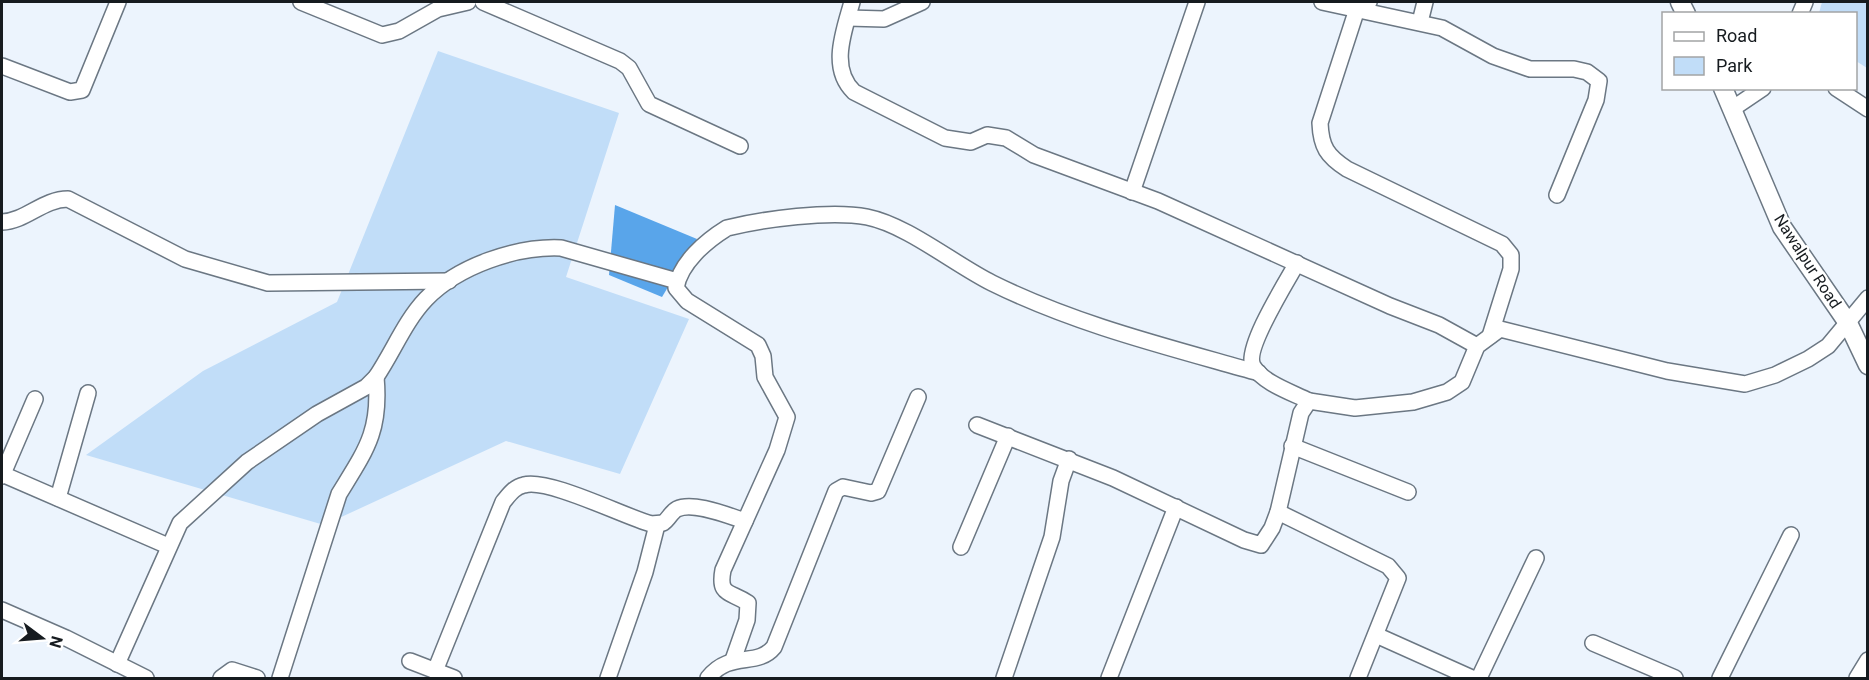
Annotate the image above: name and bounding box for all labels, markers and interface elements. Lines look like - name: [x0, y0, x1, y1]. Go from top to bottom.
- legend: [1662, 12, 1857, 90]
- text: Road: [1716, 25, 1757, 46]
- text: Park: [1716, 55, 1753, 76]
- street label: Nawalpur Road: [1770, 211, 1845, 312]
- north arrow: [12, 608, 72, 668]
- text: N: [45, 634, 67, 650]

